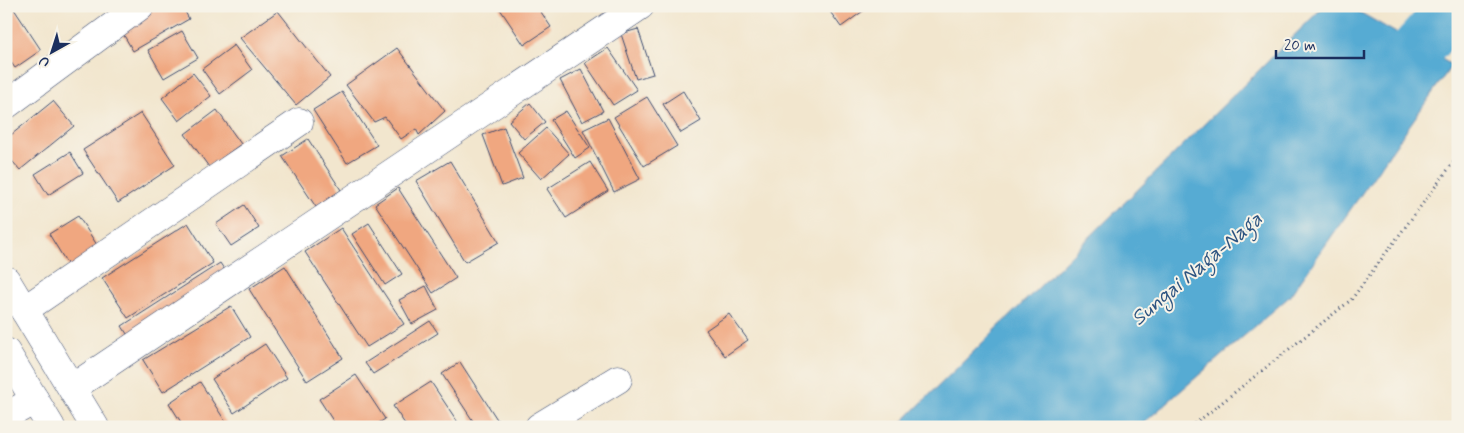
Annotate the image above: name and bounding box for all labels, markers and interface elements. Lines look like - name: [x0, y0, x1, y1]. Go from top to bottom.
- north arrow: [28, 28, 78, 78]
- scale bar: [1276, 28, 1364, 60]
- text: 20 m: [1284, 36, 1316, 56]
- text: U: [35, 51, 54, 71]
- water label: Sungai Naga-Naga: [1125, 206, 1270, 334]

